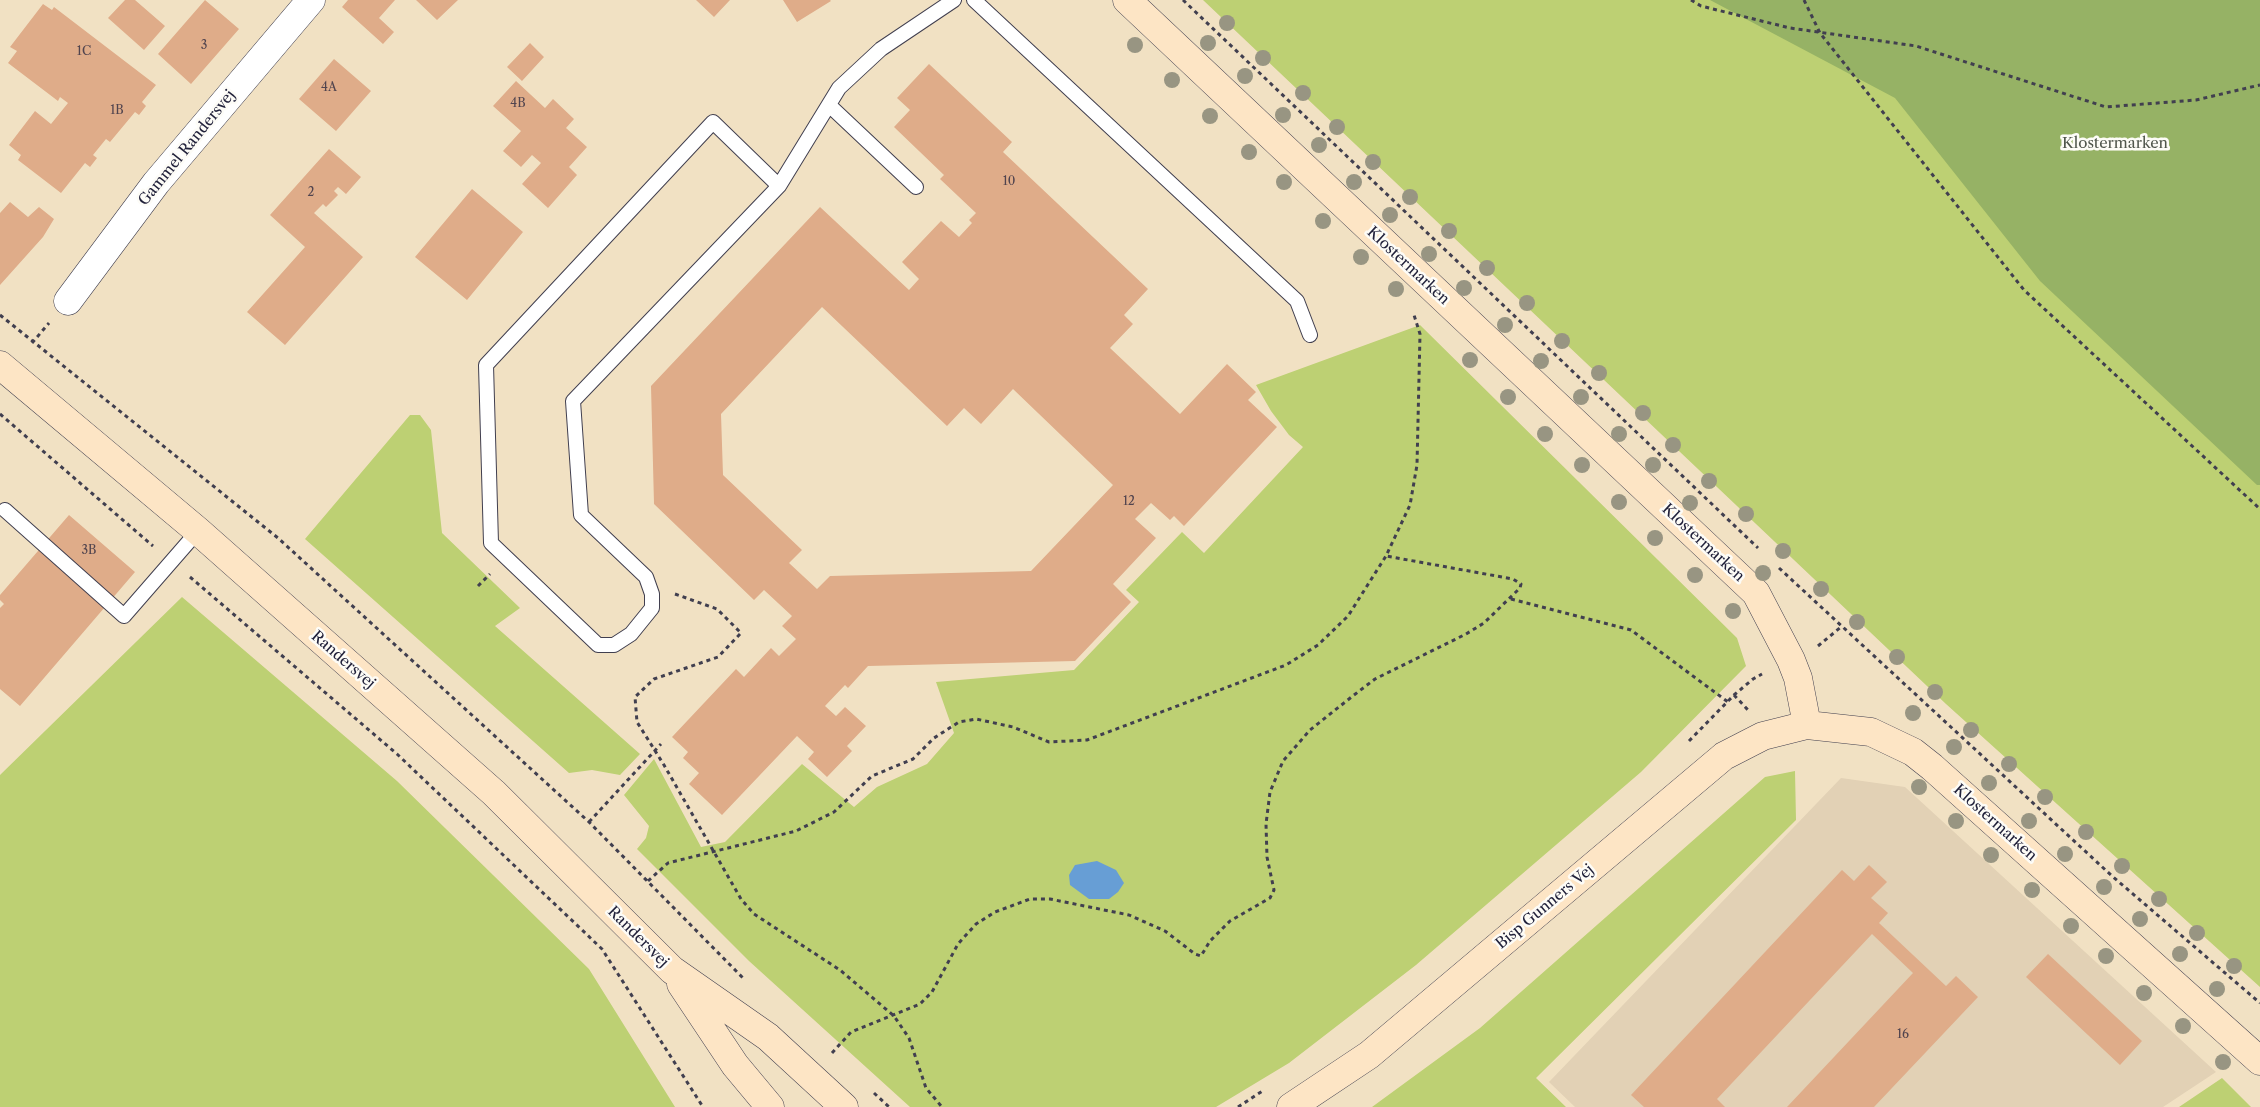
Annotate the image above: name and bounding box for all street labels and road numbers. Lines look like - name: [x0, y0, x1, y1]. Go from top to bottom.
- street label: Gammel Randersvej: [135, 87, 239, 209]
- street label: Klostermarken: [1363, 223, 1453, 309]
- street label: Klostermarken: [1658, 500, 1748, 586]
- street label: Randersvej: [307, 627, 379, 693]
- street label: Klostermarken: [1950, 781, 2040, 865]
- street label: Bisp Gunners Vej: [1492, 861, 1598, 953]
- street label: Randersvej: [604, 903, 672, 971]

